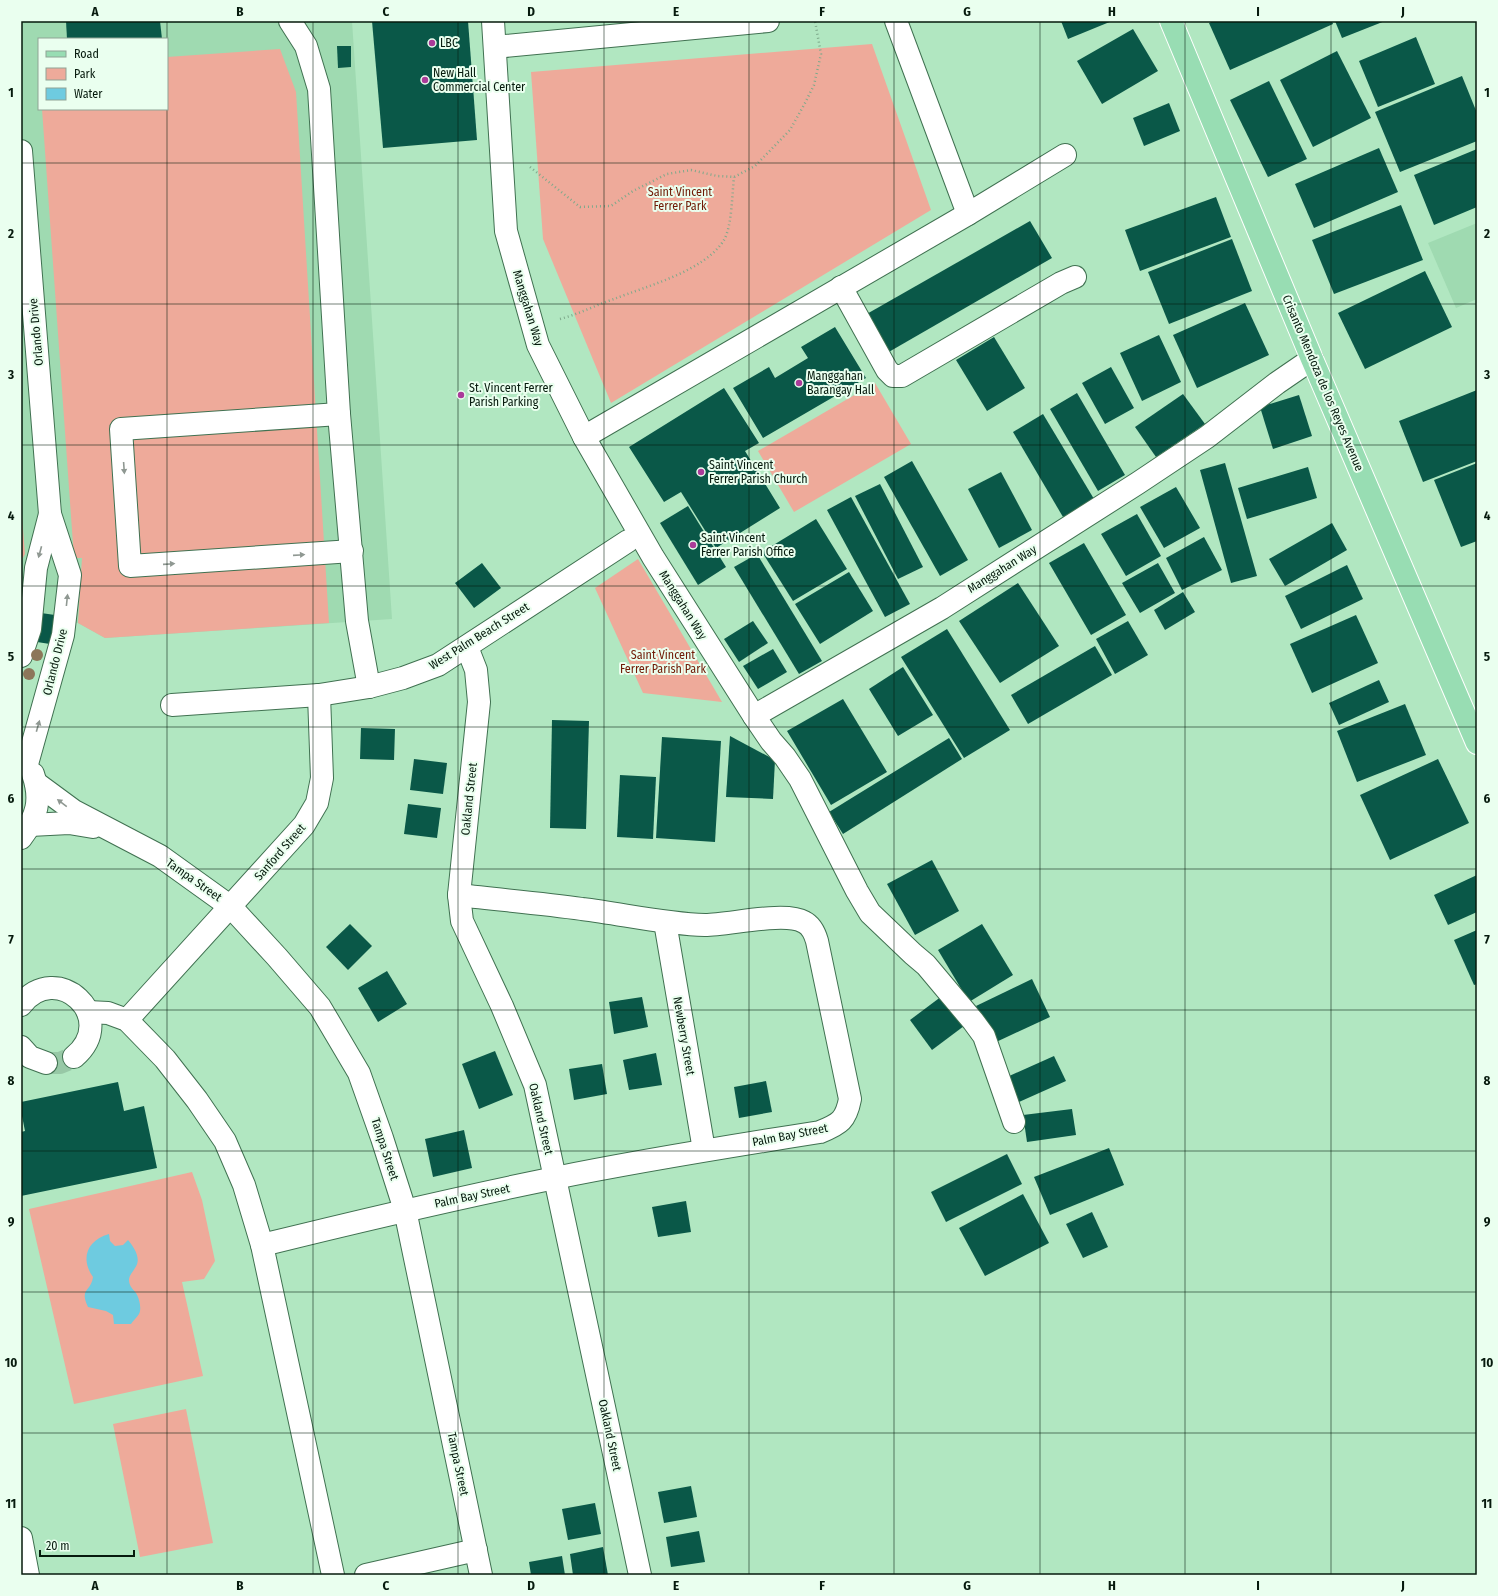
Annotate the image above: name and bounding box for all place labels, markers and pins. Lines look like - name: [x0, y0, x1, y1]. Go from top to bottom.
- place label: LBC: [440, 36, 458, 50]
- marker: LBC: [427, 38, 437, 48]
- place label: New Hall Commercial Center: [433, 66, 526, 94]
- marker: New Hall Commercial Center: [420, 75, 430, 85]
- place label: Manggahan Barangay Hall: [807, 369, 874, 397]
- marker: Manggahan Barangay Hall: [794, 378, 804, 388]
- place label: St. Vincent Ferrer Parish Parking: [469, 381, 553, 409]
- marker: St. Vincent Ferrer Parish Parking: [456, 390, 466, 400]
- place label: Saint Vincent Ferrer Parish Church: [709, 458, 808, 486]
- marker: Saint Vincent Ferrer Parish Church: [696, 467, 706, 477]
- place label: Saint Vincent Ferrer Parish Office: [701, 531, 794, 559]
- marker: Saint Vincent Ferrer Parish Office: [688, 540, 698, 550]

